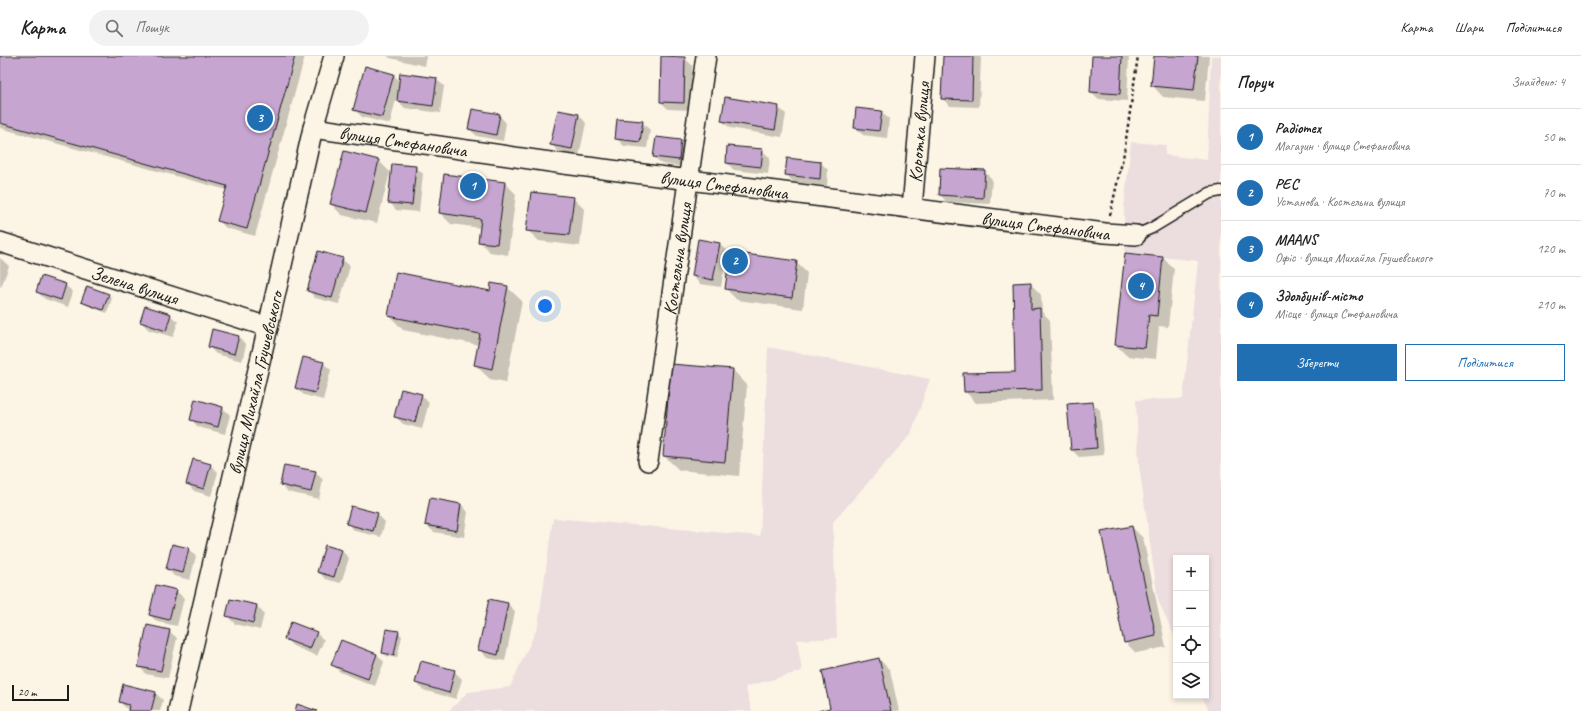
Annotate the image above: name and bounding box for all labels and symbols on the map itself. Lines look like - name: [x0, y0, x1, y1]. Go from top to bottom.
- street label: Коротка вулиця: [903, 80, 936, 183]
- pin: 3: [247, 103, 273, 133]
- street label: вулиця Стефановича: [338, 121, 470, 163]
- street label: вулиця Стефановича: [659, 165, 791, 206]
- pin: 1: [460, 171, 486, 201]
- street label: Костельна вулиця: [658, 200, 698, 317]
- street label: вулиця Стефановича: [980, 206, 1111, 246]
- pin: 2: [722, 246, 748, 276]
- street label: Зелена вулиця: [87, 260, 182, 311]
- pin: 4: [1128, 271, 1154, 301]
- street label: вулиця Михайла Грушевського: [223, 287, 289, 477]
- your location: [535, 296, 555, 316]
- scale bar: [12, 683, 69, 702]

